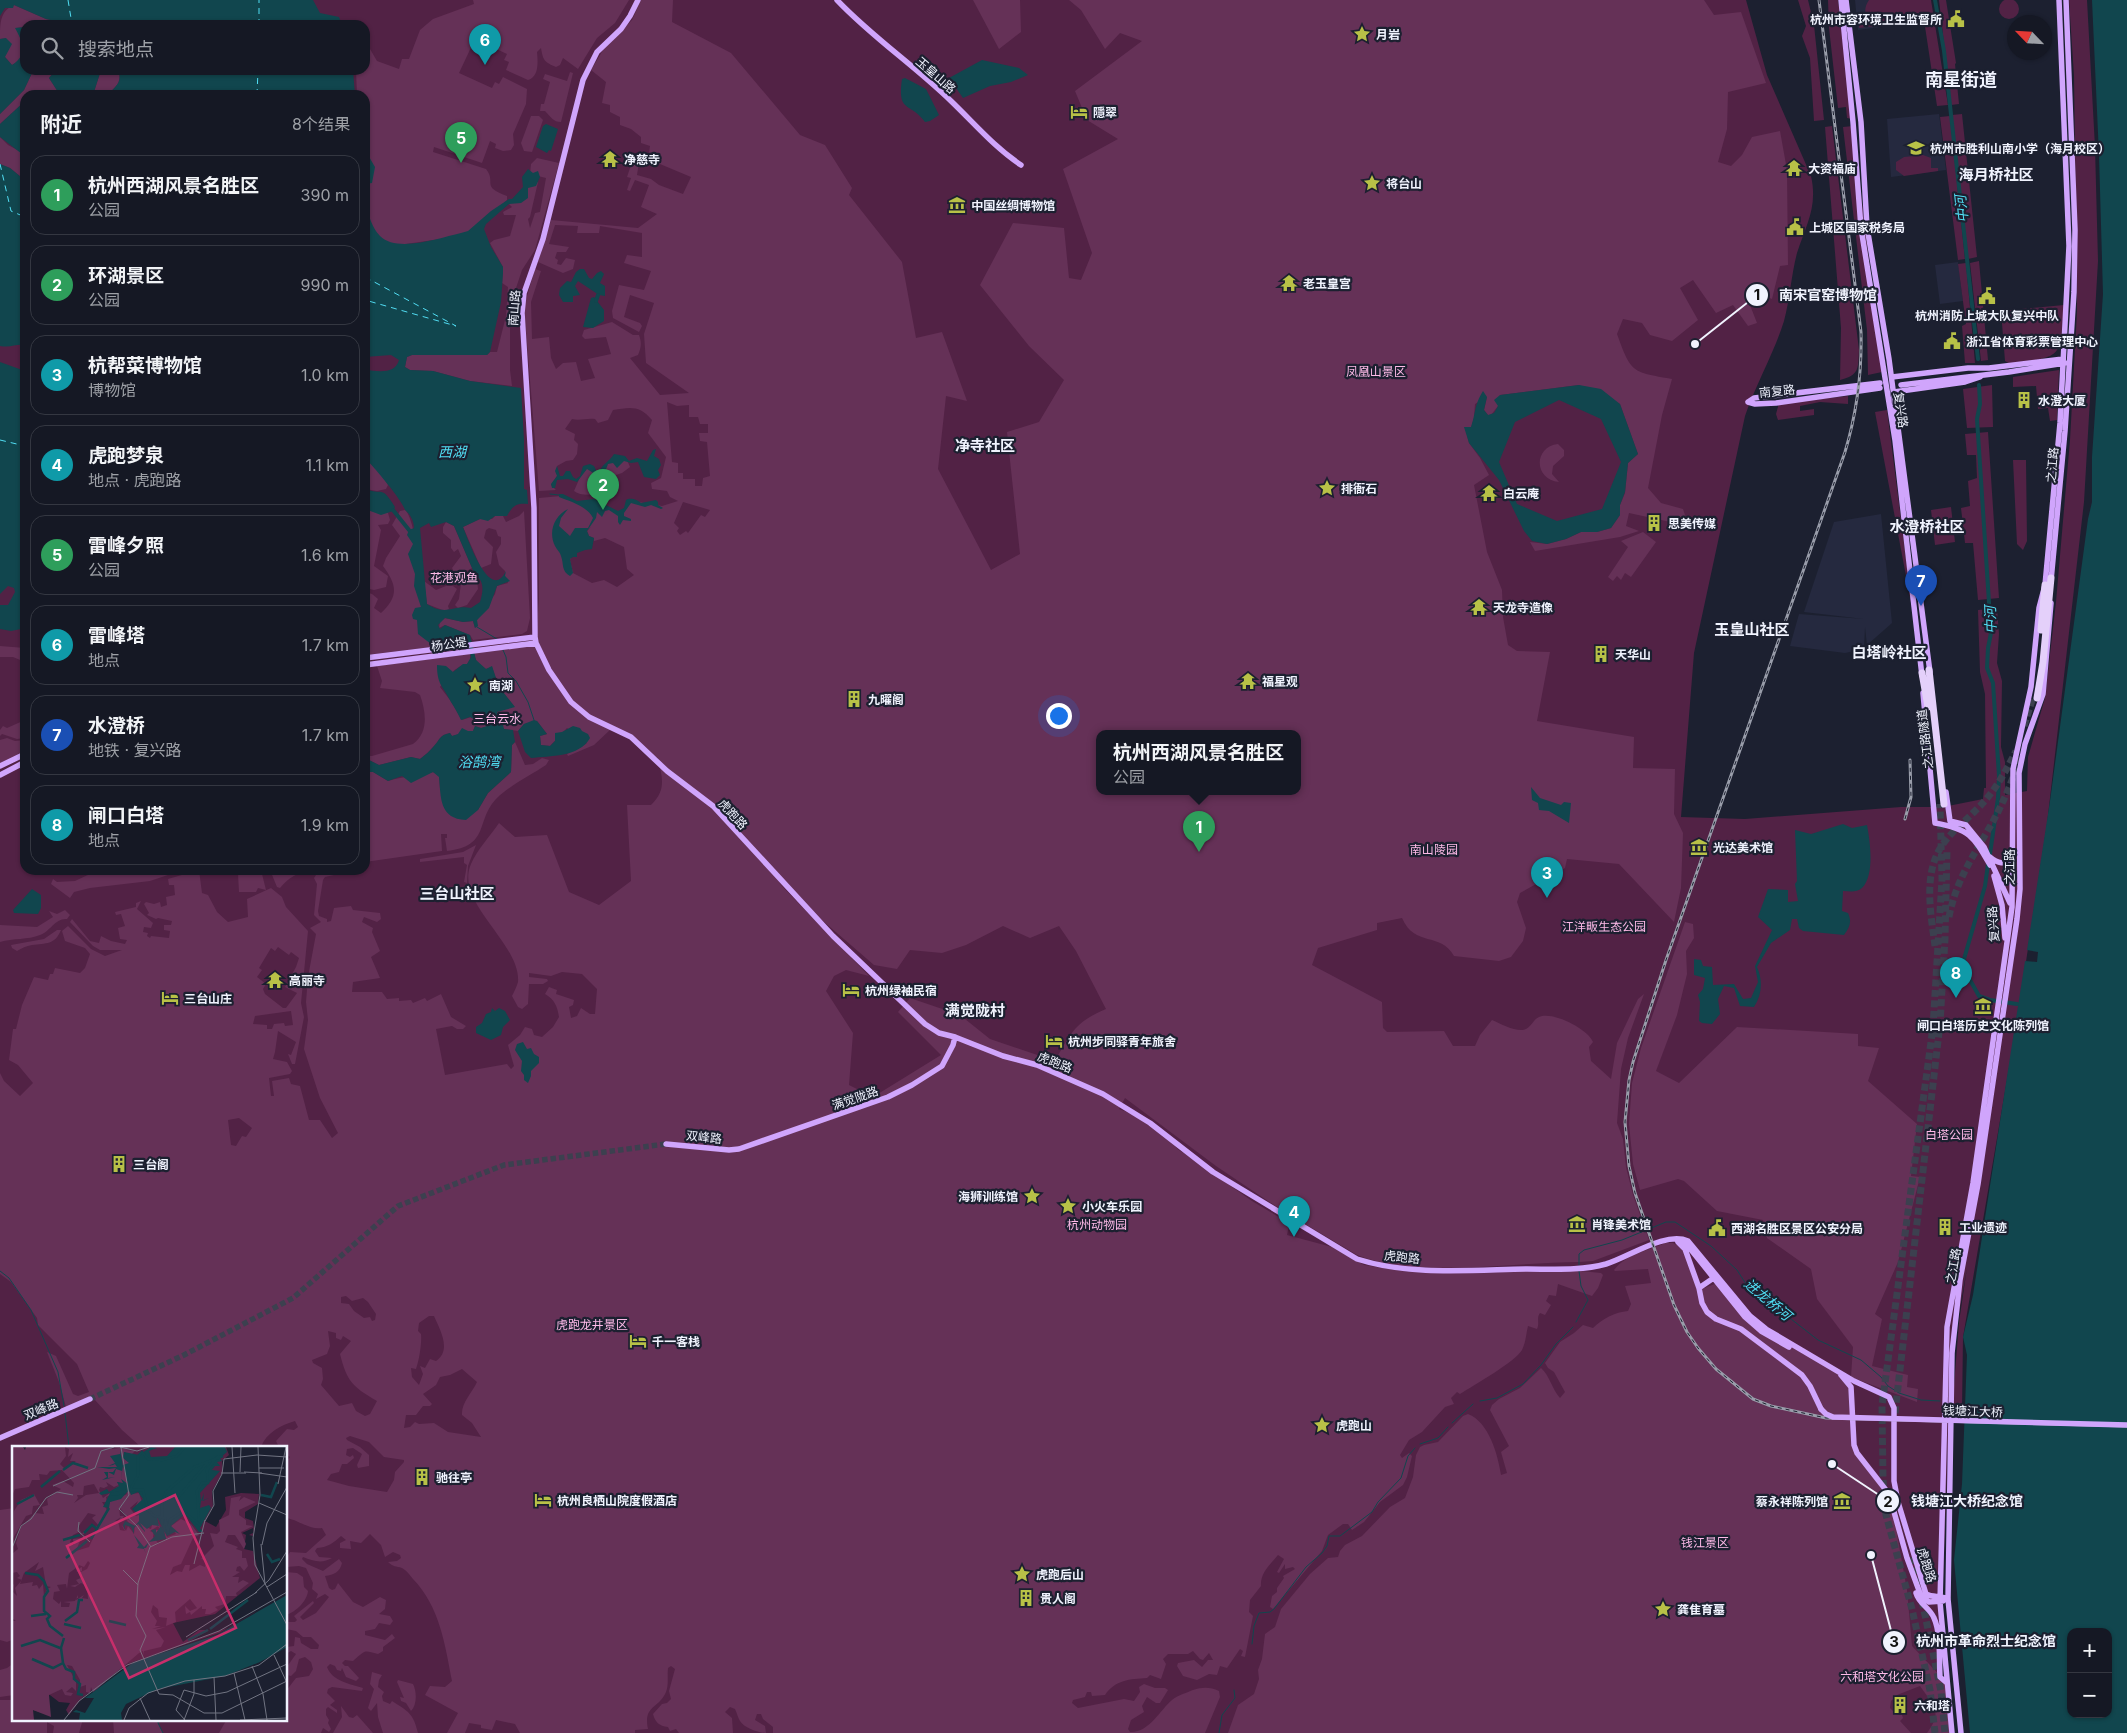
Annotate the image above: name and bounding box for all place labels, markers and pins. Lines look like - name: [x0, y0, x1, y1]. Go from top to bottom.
- public building icon: 杭州市容环境卫生监督所: [1946, 9, 1966, 29]
- place label: 杭州市容环境卫生监督所: [1810, 12, 1942, 27]
- pin: 6: [469, 24, 501, 65]
- place icon: 月岩: [1352, 24, 1372, 44]
- place label: 月岩: [1376, 27, 1400, 42]
- hotel icon: 隱翠: [1069, 102, 1089, 122]
- place label: 隱翠: [1093, 105, 1117, 120]
- pin: 5: [445, 122, 477, 163]
- school or university icon: 杭州市胜利山南小学（海月校区）: [1906, 138, 1926, 158]
- place label: 杭州市胜利山南小学（海月校区）: [1930, 141, 2110, 156]
- temple icon: 净慈寺: [600, 149, 620, 169]
- place label: 净慈寺: [624, 152, 660, 167]
- temple icon: 大资福庙: [1784, 158, 1804, 178]
- place label: 大资福庙: [1808, 161, 1856, 176]
- place icon: 将台山: [1362, 173, 1382, 193]
- place label: 将台山: [1386, 176, 1422, 191]
- museum icon: 中国丝绸博物馆: [947, 195, 967, 215]
- place label: 中国丝绸博物馆: [971, 198, 1055, 213]
- public building icon: 上城区国家税务局: [1785, 217, 1805, 237]
- place label: 上城区国家税务局: [1809, 220, 1905, 235]
- temple icon: 老玉皇宫: [1279, 273, 1299, 293]
- place label: 老玉皇宫: [1303, 276, 1351, 291]
- callout: 南宋官窑博物馆: [1744, 280, 1887, 309]
- public building icon: 杭州消防上城大队复兴中队: [1977, 286, 1997, 306]
- place label: 杭州消防上城大队复兴中队: [1915, 308, 2059, 323]
- public building icon: 浙江省体育彩票管理中心: [1942, 331, 1962, 351]
- place label: 浙江省体育彩票管理中心: [1966, 334, 2098, 349]
- building icon: 水澄大厦: [2014, 390, 2034, 410]
- place label: 水澄大厦: [2038, 393, 2086, 408]
- pin: 2: [587, 469, 619, 510]
- place icon: 排衙石: [1317, 478, 1337, 498]
- place label: 排衙石: [1341, 481, 1377, 496]
- temple icon: 白云庵: [1479, 483, 1499, 503]
- place label: 白云庵: [1503, 486, 1539, 501]
- building icon: 思美传媒: [1644, 513, 1664, 533]
- place label: 思美传媒: [1668, 516, 1716, 531]
- pin: 7: [1905, 565, 1937, 606]
- temple icon: 天龙寺造像: [1469, 597, 1489, 617]
- place label: 天龙寺造像: [1493, 600, 1553, 615]
- building icon: 天华山: [1591, 644, 1611, 664]
- place label: 天华山: [1615, 647, 1651, 662]
- temple icon: 福星观: [1238, 671, 1258, 691]
- place label: 福星观: [1262, 674, 1298, 689]
- place icon: 南湖: [465, 675, 485, 695]
- place label: 南湖: [489, 678, 513, 693]
- building icon: 九曜阁: [844, 689, 864, 709]
- place label: 九曜阁: [868, 692, 904, 707]
- pin: 1: [1183, 811, 1215, 852]
- museum icon: 光达美术馆: [1689, 837, 1709, 857]
- place label: 光达美术馆: [1713, 840, 1773, 855]
- pin: 3: [1531, 857, 1563, 898]
- pin: 8: [1940, 957, 1972, 998]
- temple icon: 高丽寺: [265, 970, 285, 990]
- place label: 高丽寺: [289, 973, 325, 988]
- hotel icon: 杭州绿袖民宿: [841, 980, 861, 1000]
- place label: 杭州绿袖民宿: [865, 983, 937, 998]
- hotel icon: 三台山庄: [160, 988, 180, 1008]
- place label: 三台山庄: [184, 991, 232, 1006]
- museum icon: 闸口白塔历史文化陈列馆: [1973, 996, 1993, 1016]
- place label: 闸口白塔历史文化陈列馆: [1917, 1018, 2049, 1033]
- hotel icon: 杭州步同驿青年旅舍: [1044, 1031, 1064, 1051]
- place label: 杭州步同驿青年旅舍: [1068, 1034, 1176, 1049]
- building icon: 三台阁: [109, 1154, 129, 1174]
- place label: 三台阁: [133, 1157, 169, 1172]
- place icon: 海狮训练馆: [1022, 1186, 1042, 1206]
- place label: 海狮训练馆: [958, 1189, 1018, 1204]
- place icon: 小火车乐园: [1058, 1196, 1078, 1216]
- pin: 4: [1278, 1196, 1310, 1237]
- place label: 小火车乐园: [1082, 1199, 1142, 1214]
- museum icon: 肖锋美术馆: [1567, 1214, 1587, 1234]
- place label: 肖锋美术馆: [1591, 1217, 1651, 1232]
- building icon: 工业遗迹: [1935, 1217, 1955, 1237]
- public building icon: 西湖名胜区景区公安分局: [1707, 1218, 1727, 1238]
- place label: 工业遗迹: [1959, 1220, 2007, 1235]
- place label: 西湖名胜区景区公安分局: [1731, 1221, 1863, 1236]
- hotel icon: 千一客栈: [628, 1331, 648, 1351]
- place label: 千一客栈: [652, 1334, 700, 1349]
- place icon: 虎跑山: [1312, 1415, 1332, 1435]
- place label: 虎跑山: [1336, 1418, 1372, 1433]
- building icon: 驰往亭: [412, 1467, 432, 1487]
- place label: 驰往亭: [436, 1470, 472, 1485]
- callout: 钱塘江大桥纪念馆: [1876, 1487, 2033, 1516]
- hotel icon: 杭州良栖山院度假酒店: [533, 1490, 553, 1510]
- museum icon: 蔡永祥陈列馆: [1832, 1491, 1852, 1511]
- place label: 杭州良栖山院度假酒店: [557, 1493, 677, 1508]
- place label: 蔡永祥陈列馆: [1756, 1494, 1828, 1509]
- place icon: 虎跑后山: [1012, 1564, 1032, 1584]
- place label: 虎跑后山: [1036, 1567, 1084, 1582]
- building icon: 贵人阁: [1016, 1588, 1036, 1608]
- place label: 贵人阁: [1040, 1591, 1076, 1606]
- place icon: 龚隹育墓: [1653, 1599, 1673, 1619]
- place label: 龚隹育墓: [1677, 1602, 1725, 1617]
- callout: 杭州市革命烈士纪念馆: [1881, 1627, 2066, 1656]
- building icon: 六和塔: [1890, 1695, 1910, 1715]
- place label: 六和塔: [1914, 1698, 1950, 1713]

